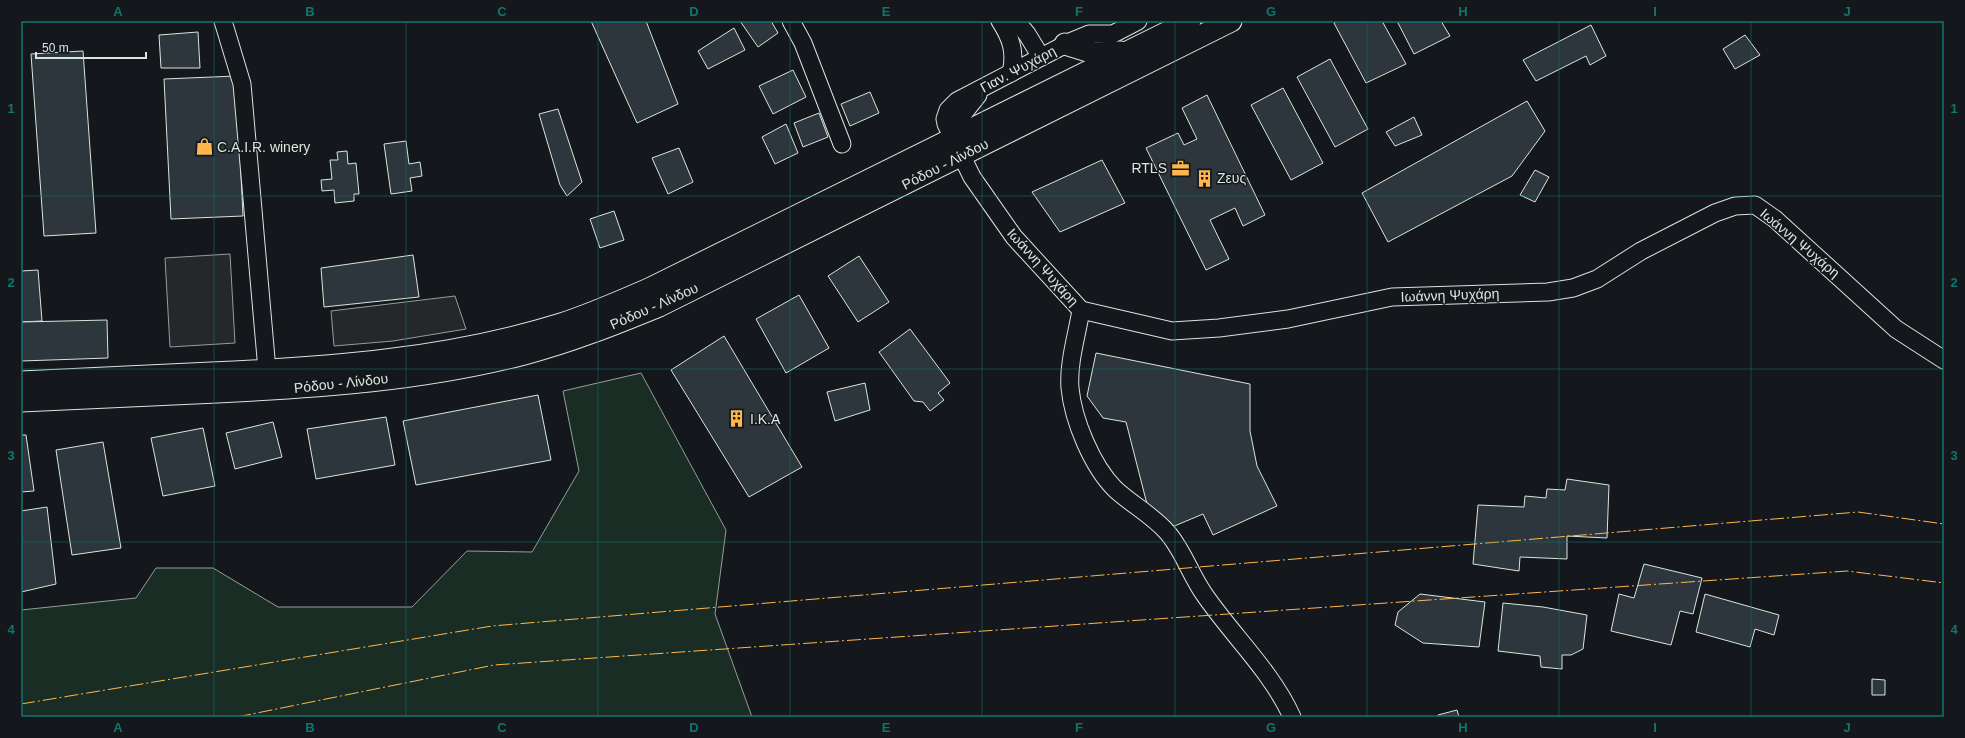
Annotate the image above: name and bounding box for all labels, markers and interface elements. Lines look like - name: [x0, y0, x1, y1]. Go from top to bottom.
- text: A: [113, 4, 123, 19]
- text: B: [305, 4, 315, 19]
- text: C: [497, 4, 507, 19]
- text: D: [689, 4, 699, 19]
- text: E: [882, 4, 891, 19]
- text: F: [1075, 4, 1083, 19]
- text: G: [1266, 4, 1276, 19]
- text: H: [1458, 4, 1468, 19]
- text: I: [1653, 4, 1657, 19]
- text: J: [1843, 4, 1851, 19]
- scale bar: [36, 34, 146, 60]
- text: 50 m: [42, 41, 69, 55]
- street label: Γιαν. Ψυχάρη: [977, 42, 1059, 96]
- text: 1: [7, 101, 15, 116]
- text: 1: [1950, 101, 1958, 116]
- street label: Ρόδου - Λίνδου: [899, 135, 991, 193]
- shop icon: C.A.I.R. winery: [194, 137, 214, 157]
- place label: C.A.I.R. winery: [217, 139, 310, 155]
- office icon: RTLS: [1170, 158, 1190, 178]
- place label: RTLS: [1131, 160, 1167, 176]
- building icon: Ζευς: [1194, 168, 1214, 188]
- place label: Ζευς: [1217, 170, 1246, 186]
- street label: Ιωάννη Ψυχάρη: [1757, 205, 1843, 281]
- street label: Ιωάννη Ψυχάρη: [1004, 225, 1082, 309]
- text: 2: [7, 275, 15, 290]
- text: 2: [1950, 275, 1958, 290]
- street label: Ρόδου - Λίνδου: [607, 279, 701, 333]
- street label: Ιωάννη Ψυχάρη: [1400, 285, 1500, 305]
- street label: Ρόδου - Λίνδου: [293, 370, 389, 396]
- building icon: Ι.Κ.Α: [727, 409, 747, 429]
- place label: Ι.Κ.Α: [750, 411, 781, 427]
- text: 3: [7, 448, 15, 463]
- text: 3: [1950, 448, 1958, 463]
- text: 4: [7, 622, 15, 637]
- text: 4: [1950, 622, 1958, 637]
- text: A: [113, 720, 123, 735]
- text: B: [305, 720, 315, 735]
- text: C: [497, 720, 507, 735]
- text: D: [689, 720, 699, 735]
- text: E: [882, 720, 891, 735]
- text: F: [1075, 720, 1083, 735]
- text: G: [1266, 720, 1276, 735]
- text: H: [1458, 720, 1468, 735]
- text: I: [1653, 720, 1657, 735]
- text: J: [1843, 720, 1851, 735]

